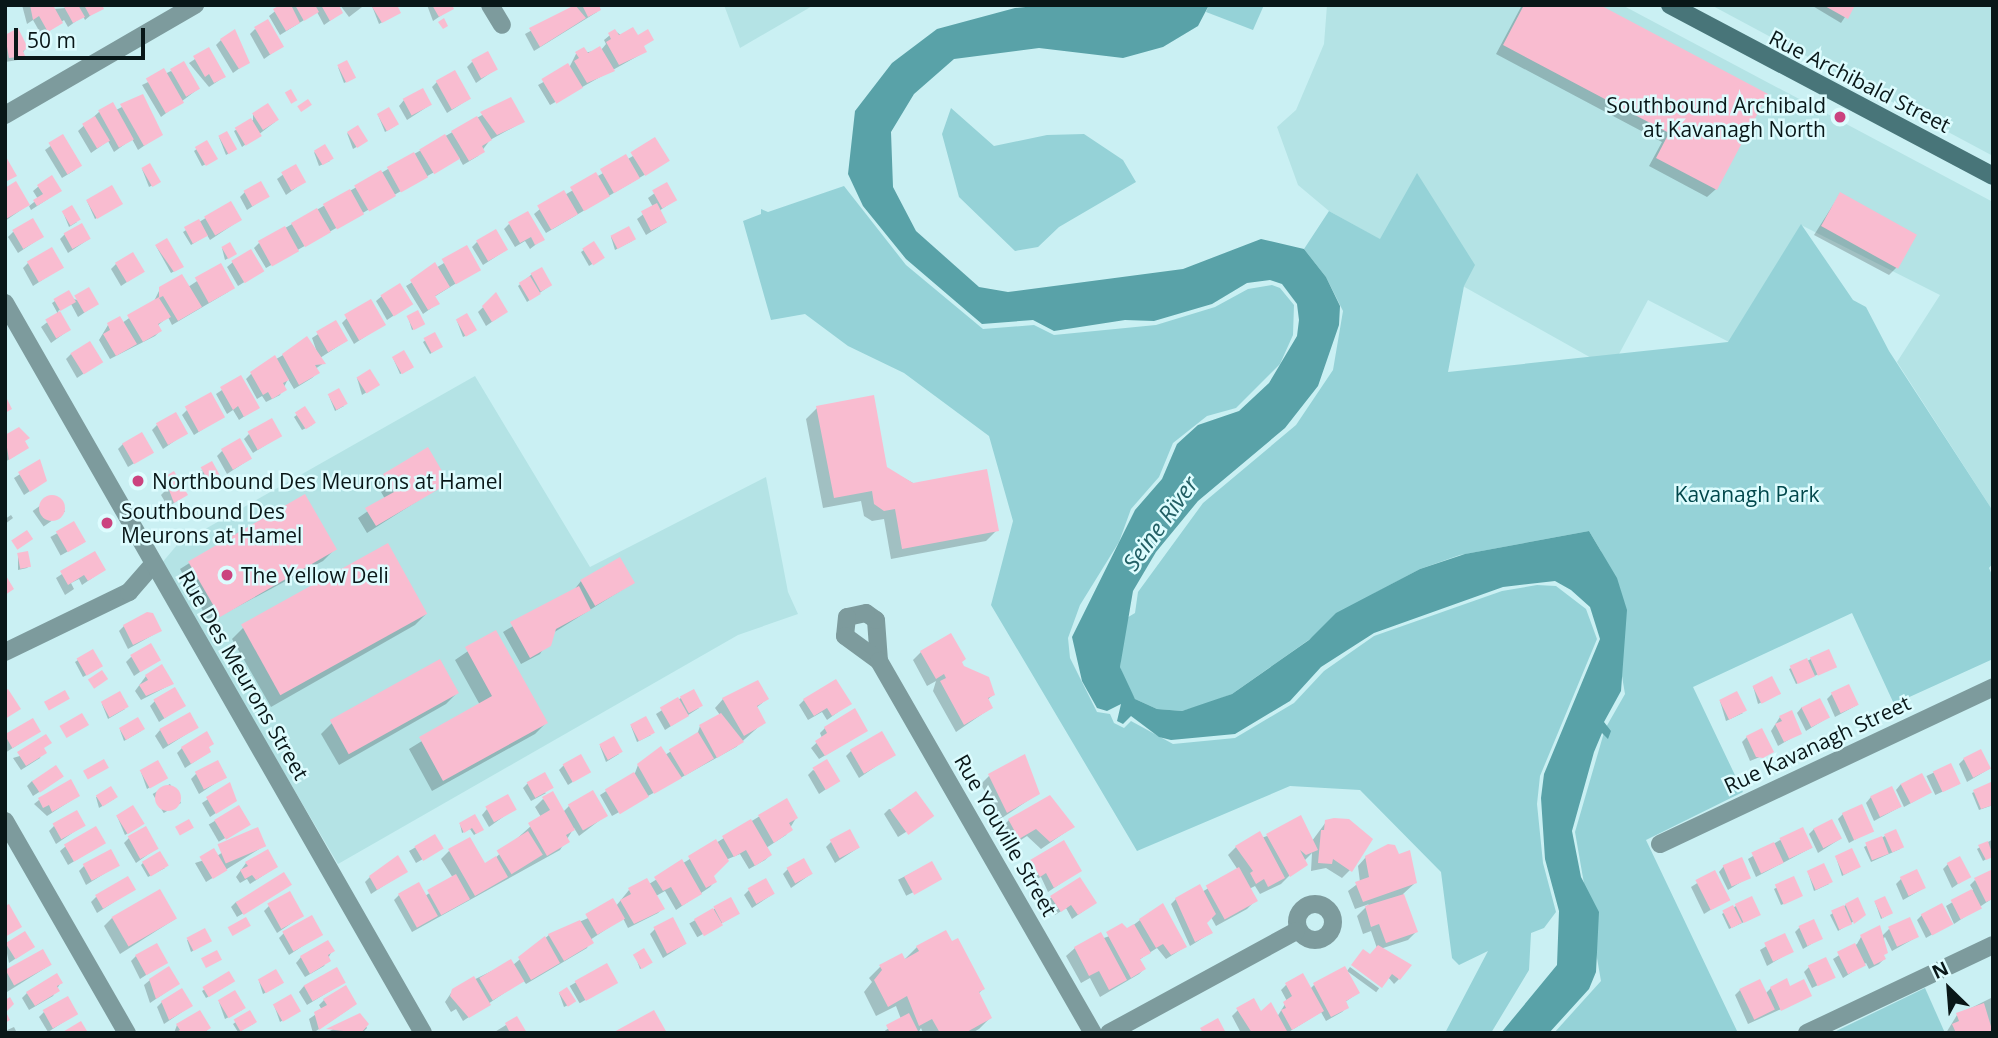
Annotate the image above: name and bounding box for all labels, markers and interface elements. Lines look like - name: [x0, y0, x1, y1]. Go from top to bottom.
- scale bar: [18, 14, 149, 58]
- street label: Rue Archibald Street: [1765, 24, 1955, 138]
- text: 50 m: [27, 26, 76, 54]
- place label: Southbound Archibald at Kavanagh North: [1606, 92, 1826, 142]
- marker: Southbound Archibald at Kavanagh North: [1832, 109, 1848, 125]
- place label: Northbound Des Meurons at Hamel: [152, 468, 503, 494]
- water label: Seine River: [1117, 471, 1203, 575]
- marker: Northbound Des Meurons at Hamel: [130, 473, 146, 489]
- park label: Kavanagh Park: [1675, 481, 1819, 507]
- place label: Southbound Des Meurons at Hamel: [121, 498, 302, 548]
- marker: Southbound Des Meurons at Hamel: [99, 515, 115, 531]
- place label: The Yellow Deli: [241, 562, 389, 588]
- street label: Rue Des Meurons Street: [174, 566, 314, 784]
- marker: The Yellow Deli: [219, 567, 235, 583]
- street label: Rue Kavanagh Street: [1720, 690, 1914, 798]
- street label: Rue Youville Street: [949, 750, 1063, 920]
- north arrow: [1914, 954, 1984, 1024]
- text: N: [1928, 955, 1953, 985]

